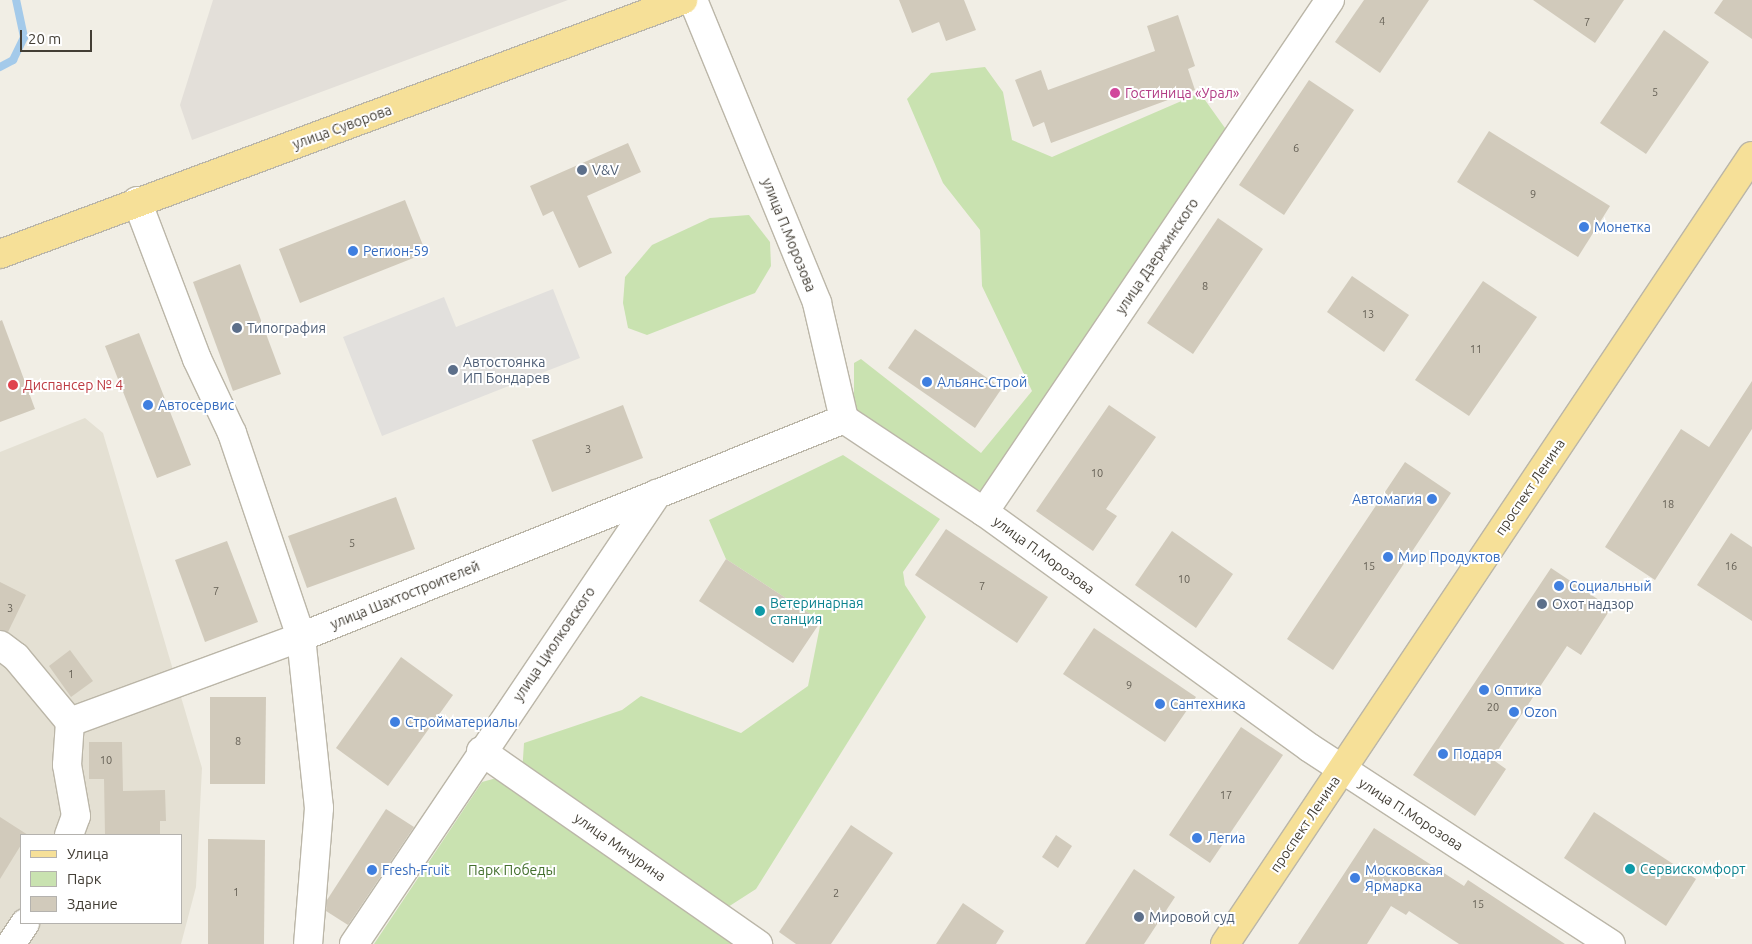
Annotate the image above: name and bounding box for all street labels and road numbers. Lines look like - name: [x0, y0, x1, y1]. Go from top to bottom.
- street label: улица Суворова: [290, 101, 394, 153]
- street label: улица П.Морозова: [759, 176, 819, 294]
- street label: улица Дзержинского: [1112, 195, 1202, 317]
- street label: проспект Ленина: [1492, 436, 1568, 538]
- street label: улица П.Морозова: [990, 513, 1098, 597]
- street label: улица Шахтостроителей: [328, 557, 482, 633]
- street label: улица Циолковского: [509, 584, 599, 704]
- street label: проспект Ленина: [1267, 773, 1343, 875]
- street label: улица П.Морозова: [1356, 774, 1466, 854]
- street label: улица Мичурина: [571, 809, 669, 885]

